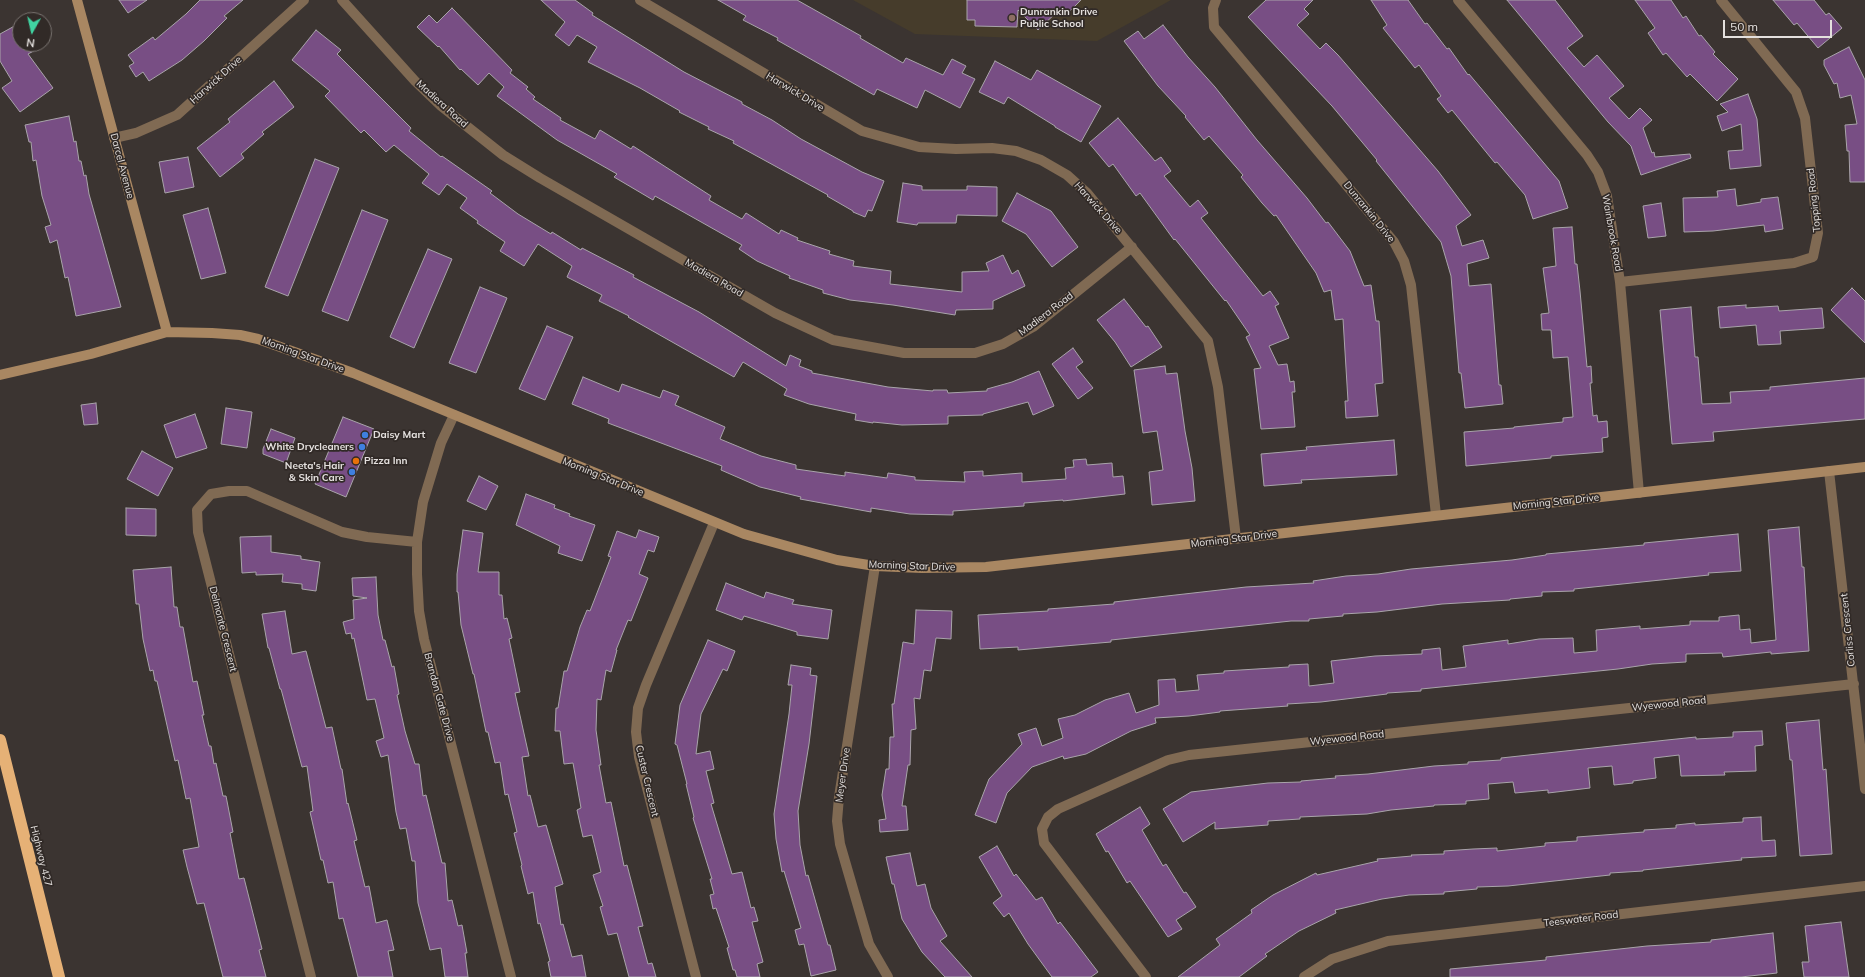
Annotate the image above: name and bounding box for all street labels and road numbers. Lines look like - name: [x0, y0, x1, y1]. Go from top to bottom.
- street label: Harwick Drive: [188, 54, 244, 106]
- street label: Harwick Drive: [764, 70, 826, 114]
- street label: Madiera Road: [414, 78, 470, 130]
- street label: Darcel Avenue: [108, 132, 136, 200]
- street label: Topping Road: [1805, 167, 1823, 233]
- street label: Dunrankin Drive: [1341, 179, 1397, 245]
- street label: Harwick Drive: [1072, 180, 1124, 236]
- street label: Wainbrook Road: [1599, 194, 1625, 272]
- street label: Madiera Road: [683, 257, 745, 299]
- street label: Madiera Road: [1016, 290, 1076, 338]
- street label: Morning Star Drive: [260, 335, 346, 375]
- street label: Morning Star Drive: [561, 455, 645, 499]
- street label: Morning Star Drive: [1512, 491, 1600, 513]
- street label: Morning Star Drive: [1190, 528, 1278, 550]
- street label: Morning Star Drive: [868, 558, 956, 574]
- street label: Delmonte Crescent: [207, 585, 239, 673]
- street label: Corliss Crescent: [1838, 593, 1858, 667]
- street label: Brandon Gate Drive: [421, 651, 457, 743]
- street label: Wyewood Road: [1631, 694, 1707, 714]
- street label: Wyewood Road: [1309, 728, 1385, 748]
- street label: Custer Crescent: [633, 744, 661, 818]
- street label: Meyer Drive: [833, 747, 853, 803]
- street label: Highway 427: [28, 824, 54, 888]
- street label: Teeswater Road: [1543, 908, 1619, 930]

